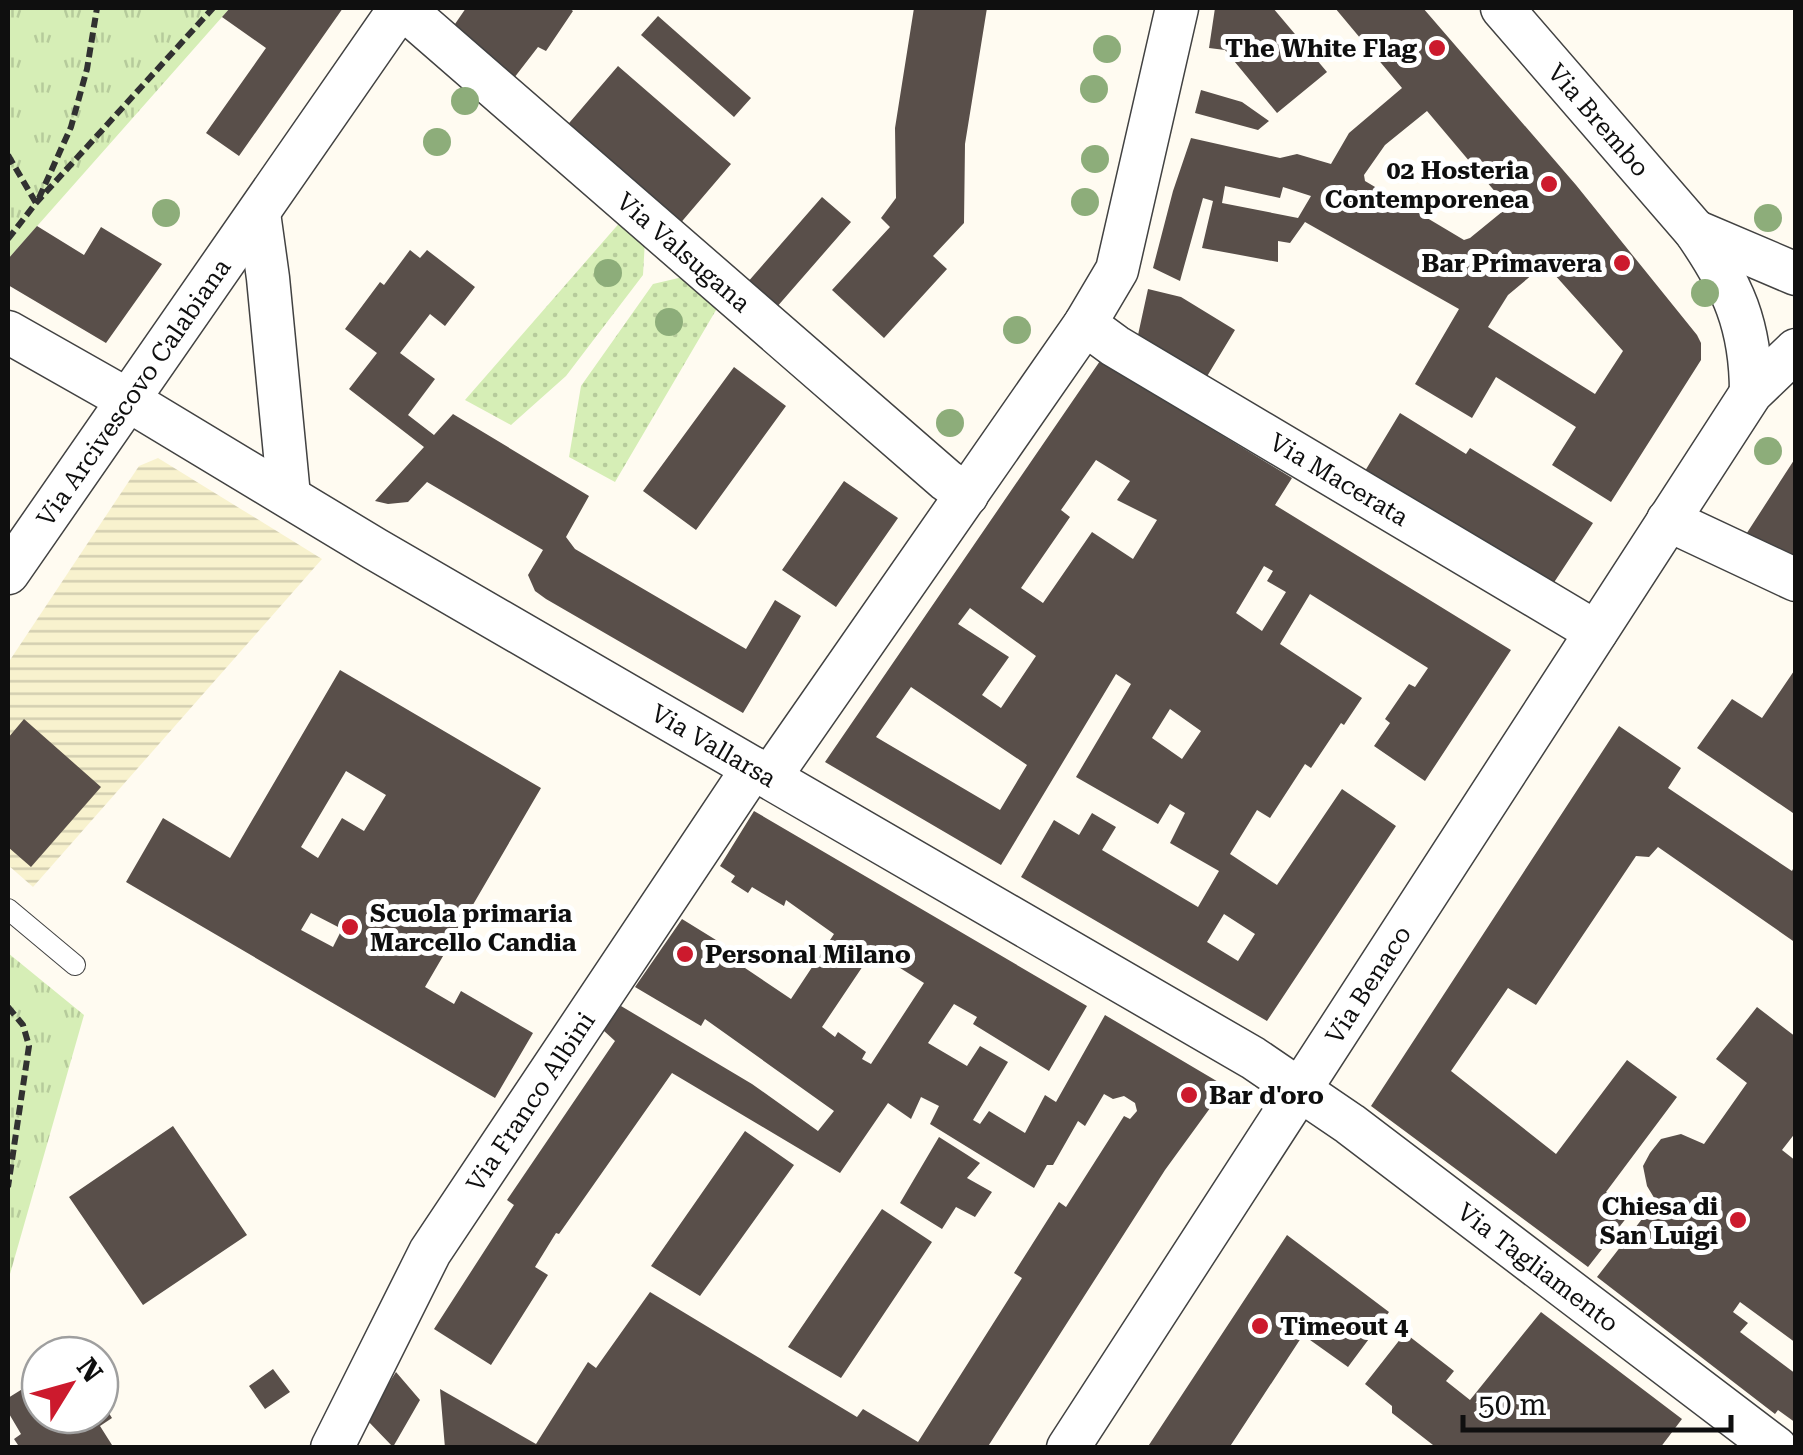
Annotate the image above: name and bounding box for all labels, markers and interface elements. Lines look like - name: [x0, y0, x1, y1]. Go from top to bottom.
- place label: The White Flag: [1225, 34, 1418, 63]
- marker: The White Flag: [1426, 37, 1448, 59]
- street label: Via Brembo: [1542, 58, 1656, 182]
- place label: 02 Hosteria Contemporenea: [1325, 156, 1529, 214]
- marker: 02 Hosteria Contemporenea: [1538, 173, 1560, 195]
- street label: Via Valsugana: [611, 186, 757, 318]
- place label: Bar Primavera: [1421, 249, 1602, 278]
- marker: Bar Primavera: [1611, 252, 1633, 274]
- street label: Via Arcivescovo Calabiana: [31, 253, 237, 532]
- street label: Via Macerata: [1265, 427, 1414, 532]
- street label: Via Vallarsa: [646, 698, 782, 793]
- place label: Scuola primaria Marcello Candia: [370, 899, 577, 957]
- marker: Scuola primaria Marcello Candia: [339, 916, 361, 938]
- street label: Via Benaco: [1319, 920, 1417, 1049]
- place label: Personal Milano: [705, 940, 911, 969]
- marker: Personal Milano: [674, 943, 696, 965]
- street label: Via Franco Albini: [460, 1006, 601, 1197]
- place label: Bar d'oro: [1209, 1081, 1324, 1110]
- marker: Bar d'oro: [1178, 1084, 1200, 1106]
- place label: Chiesa di San Luigi: [1600, 1192, 1718, 1250]
- street label: Via Tagliamento: [1452, 1197, 1624, 1338]
- marker: Chiesa di San Luigi: [1727, 1209, 1749, 1231]
- place label: Timeout 4: [1280, 1312, 1408, 1341]
- marker: Timeout 4: [1249, 1315, 1271, 1337]
- north arrow: [20, 1335, 120, 1435]
- text: N: [70, 1352, 109, 1389]
- scale bar: [1463, 1370, 1730, 1432]
- text: 50 m: [1478, 1387, 1547, 1422]

